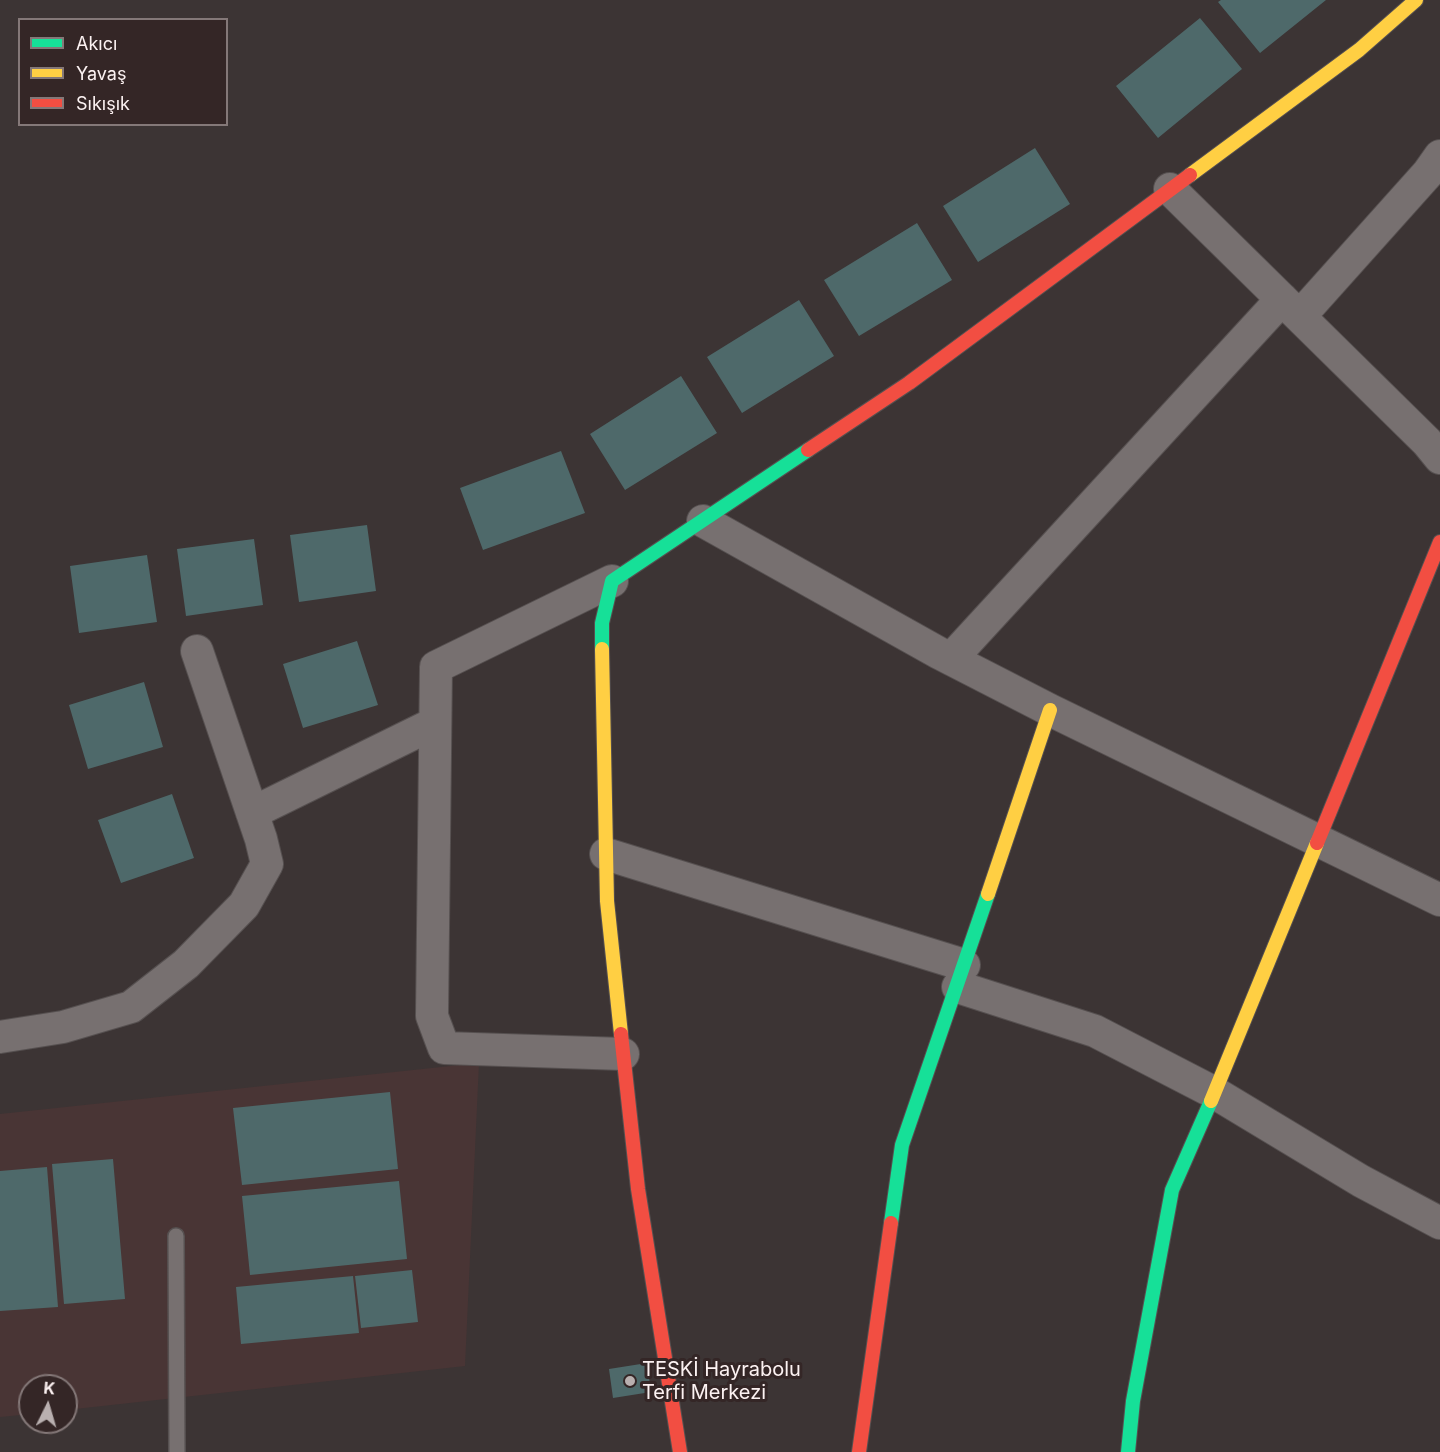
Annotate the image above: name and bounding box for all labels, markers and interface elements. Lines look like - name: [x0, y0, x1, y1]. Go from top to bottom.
- legend: [18, 18, 228, 126]
- text: Akıcı: [76, 33, 117, 54]
- text: Yavaş: [76, 63, 126, 84]
- text: Sıkışık: [76, 93, 130, 114]
- place label: TESKİ Hayrabolu Terfi Merkezi: [642, 1358, 801, 1405]
- north arrow: [18, 1374, 78, 1434]
- marker: TESKİ Hayrabolu Terfi Merkezi: [623, 1374, 637, 1388]
- text: K: [43, 1378, 56, 1399]

